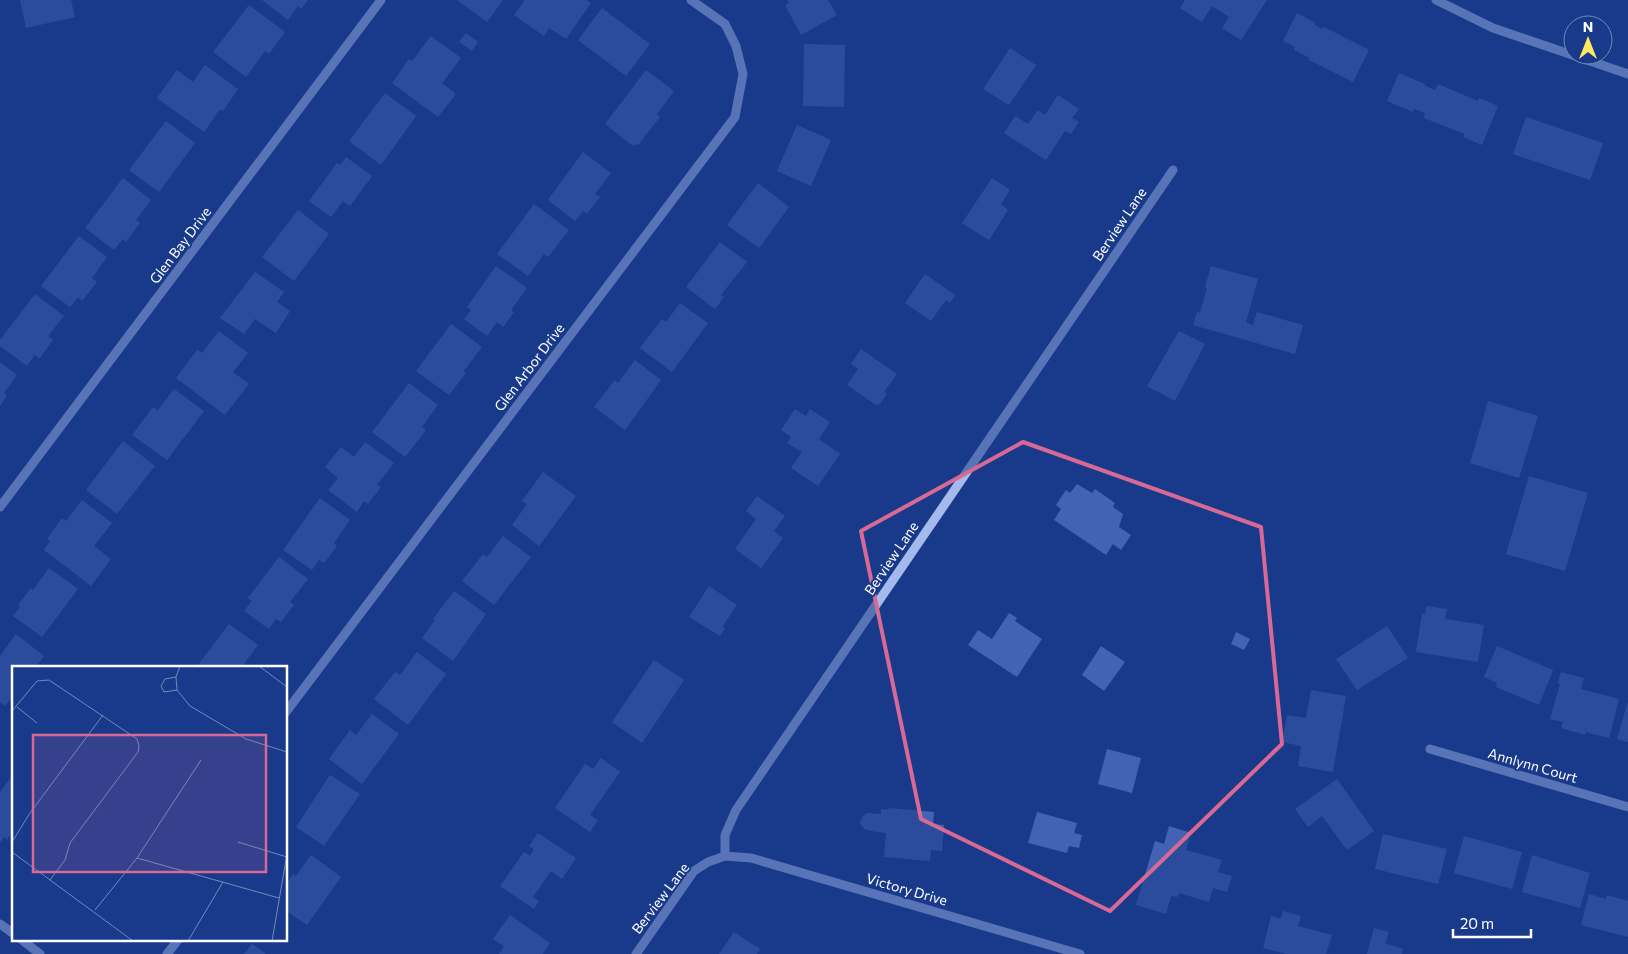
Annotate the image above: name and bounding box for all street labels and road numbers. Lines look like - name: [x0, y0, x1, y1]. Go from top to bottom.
- street label: Berview Lane: [1088, 184, 1150, 264]
- street label: Glen Bay Drive: [146, 203, 214, 287]
- street label: Glen Arbor Drive: [490, 320, 568, 414]
- street label: Berview Lane: [860, 518, 922, 598]
- street label: Annlynn Court: [1486, 744, 1580, 786]
- street label: Berview Lane: [628, 859, 692, 937]
- street label: Victory Drive: [865, 869, 949, 909]

